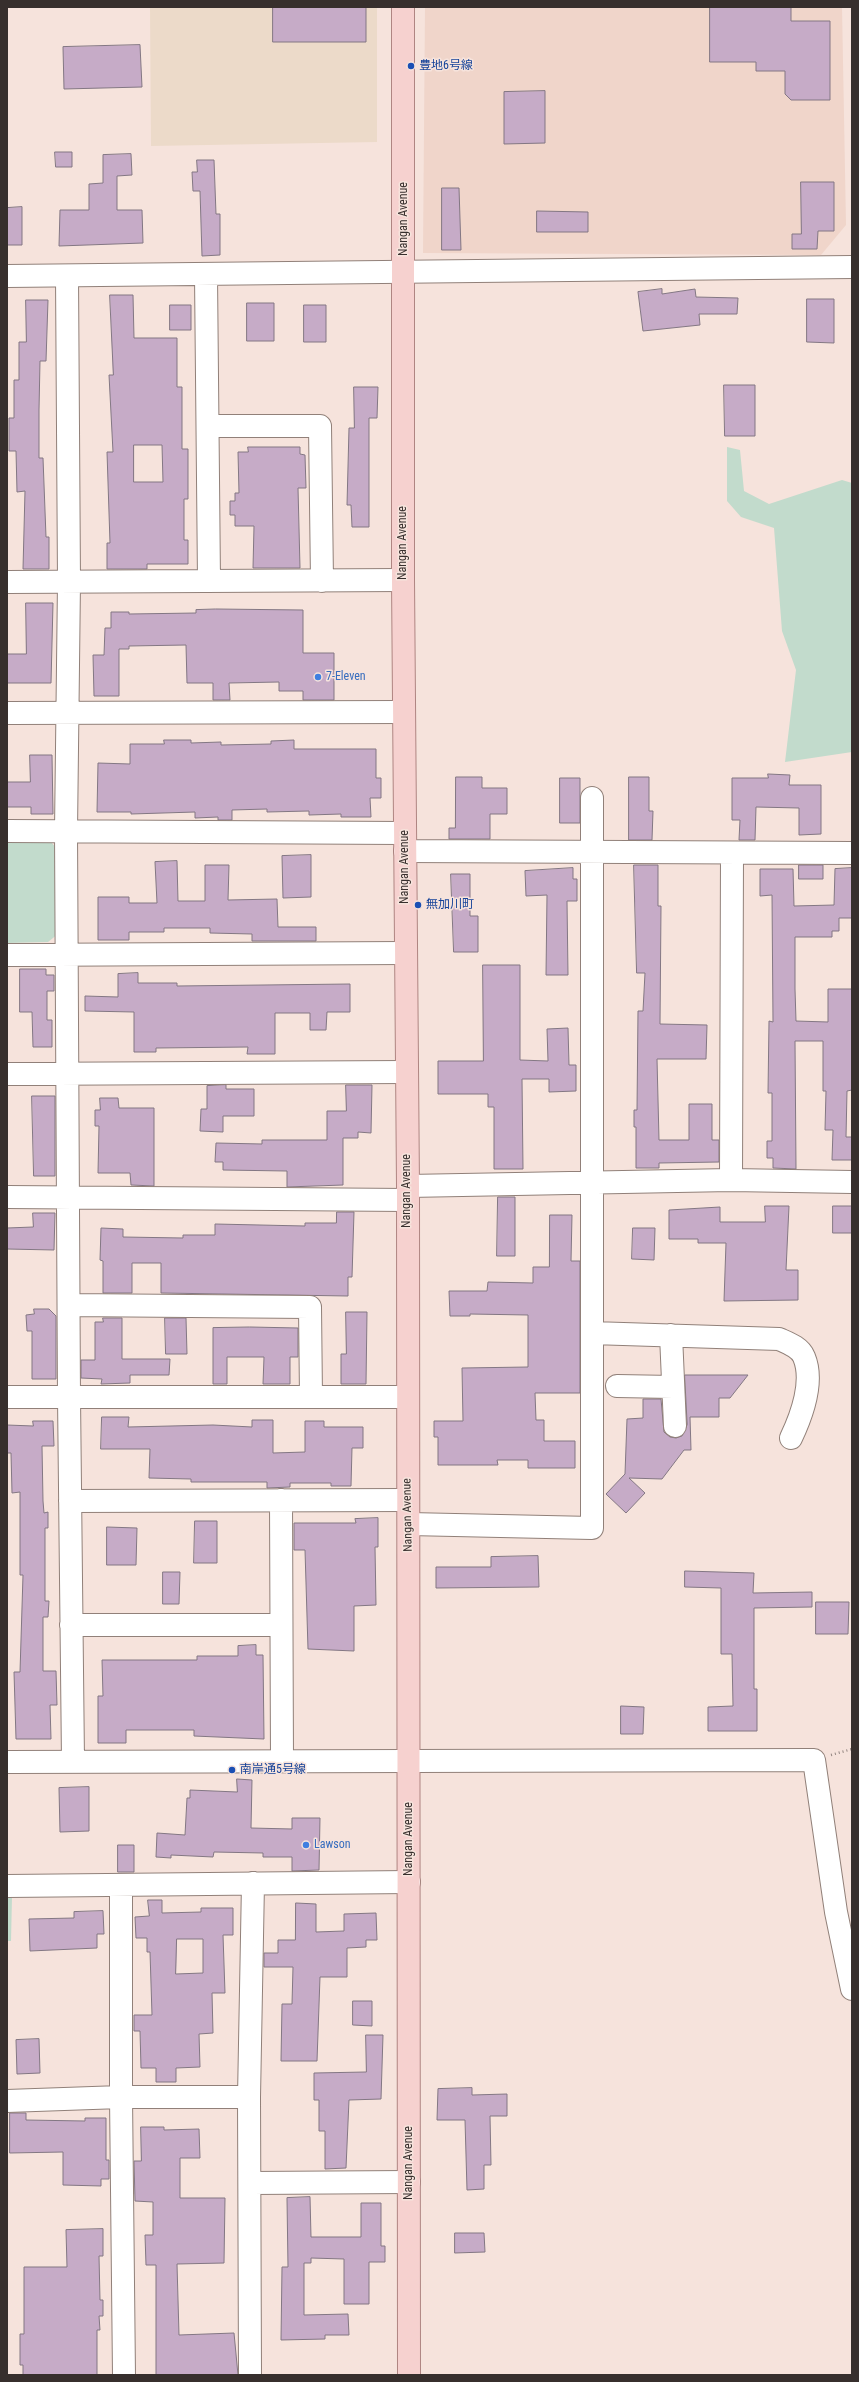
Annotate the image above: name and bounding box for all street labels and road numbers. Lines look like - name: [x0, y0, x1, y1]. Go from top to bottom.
- street label: Nangan Avenue: [397, 182, 411, 256]
- street label: Nangan Avenue: [396, 506, 410, 580]
- street label: Nangan Avenue: [398, 830, 412, 904]
- street label: Nangan Avenue: [400, 1154, 414, 1228]
- street label: Nangan Avenue: [400, 1478, 416, 1552]
- street label: Nangan Avenue: [402, 1802, 416, 1876]
- street label: Nangan Avenue: [402, 2126, 416, 2200]

